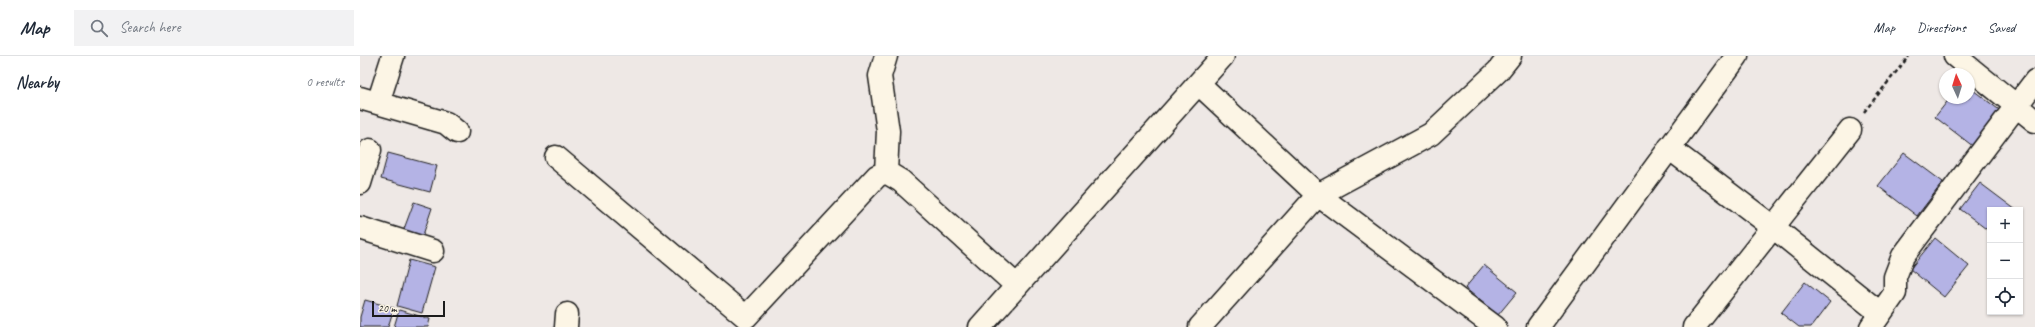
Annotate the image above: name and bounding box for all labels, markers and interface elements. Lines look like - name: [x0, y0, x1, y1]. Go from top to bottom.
- search box: [74, 10, 354, 46]
- text: Map: [20, 16, 50, 40]
- icon: search: [88, 17, 110, 39]
- text: Search here: [120, 18, 181, 37]
- text: Map: [1874, 19, 1895, 36]
- text: Directions: [1917, 19, 1966, 36]
- text: Saved: [1988, 19, 2015, 36]
- north arrow: [1939, 68, 1975, 104]
- text: Nearby: [16, 72, 59, 93]
- text: 0 results: [306, 74, 344, 90]
- map controls: [1987, 207, 2023, 315]
- button: +: [1987, 207, 2023, 243]
- button: −: [1987, 243, 2023, 279]
- button: locate: [1987, 279, 2023, 315]
- scale bar: [372, 299, 445, 318]
- text: 20 m: [378, 301, 397, 315]

